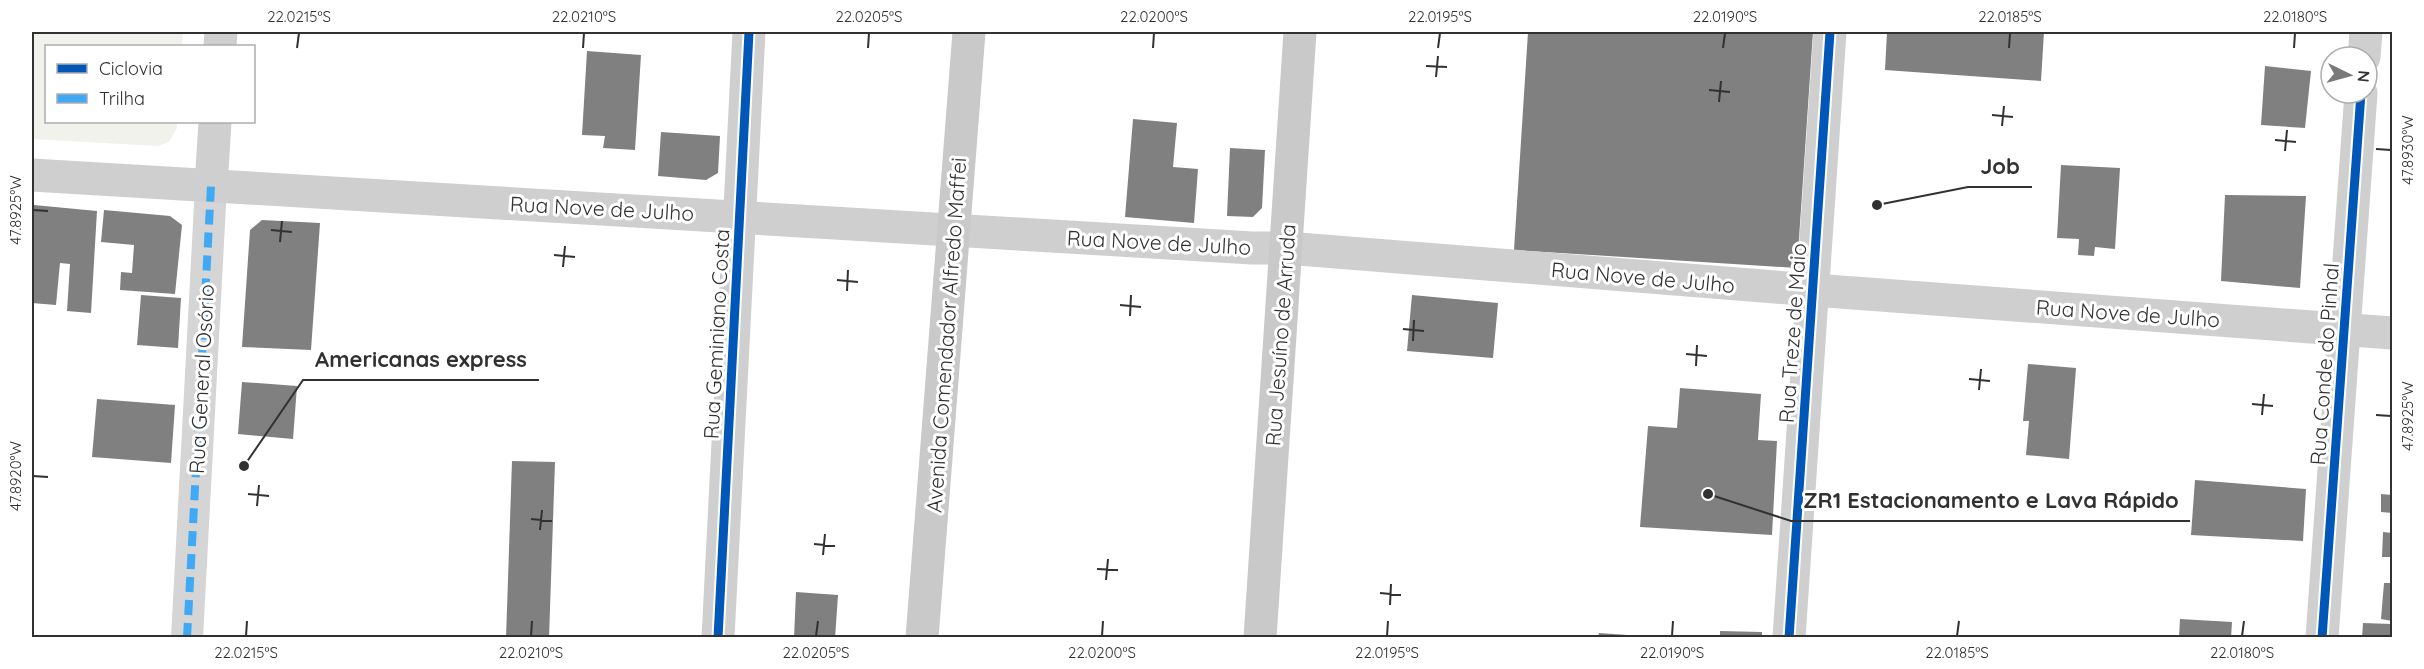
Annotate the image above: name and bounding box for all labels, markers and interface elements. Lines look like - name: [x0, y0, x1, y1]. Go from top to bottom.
- text: 22.0215°S: [267, 7, 331, 26]
- text: 22.0210°S: [552, 7, 616, 26]
- text: 22.0205°S: [835, 7, 903, 26]
- text: 22.0200°S: [1120, 7, 1188, 26]
- text: 22.0195°S: [1408, 7, 1472, 26]
- text: 22.0190°S: [1693, 7, 1757, 26]
- text: 22.0185°S: [1978, 7, 2042, 26]
- text: 22.0180°S: [2263, 7, 2327, 26]
- legend: [45, 45, 255, 123]
- north arrow: [2319, 45, 2379, 105]
- text: Ciclovia: [99, 57, 163, 80]
- text: N: [2353, 70, 2374, 83]
- text: Trilha: [99, 87, 145, 110]
- text: 47.8930°W: [2398, 115, 2417, 185]
- callout: Job: [1968, 147, 2032, 187]
- text: Job: [1980, 152, 2020, 180]
- street label: Avenida Comendador Alfredo Maffei: [921, 156, 971, 514]
- text: 47.8925°W: [6, 175, 25, 245]
- street label: Rua Nove de Julho: [509, 190, 695, 226]
- street label: Rua Jesuíno de Arruda: [1259, 223, 1301, 447]
- street label: Rua Nove de Julho: [1066, 224, 1252, 260]
- street label: Rua Geminiano Costa: [698, 228, 734, 440]
- street label: Rua Treze de Maio: [1773, 242, 1811, 424]
- street label: Rua Nove de Julho: [1550, 256, 1736, 298]
- street label: Rua Conde do Pinhal: [2304, 262, 2344, 466]
- street label: Rua General Osório: [183, 284, 219, 474]
- street label: Rua Nove de Julho: [2035, 294, 2221, 332]
- callout: Americanas express: [303, 340, 539, 380]
- text: Americanas express: [315, 345, 527, 373]
- text: 47.8925°W: [2398, 381, 2417, 451]
- text: 47.8920°W: [6, 440, 25, 511]
- callout: ZR1 Estacionamento e Lava Rápido: [1791, 481, 2190, 521]
- text: ZR1 Estacionamento e Lava Rápido: [1803, 486, 2179, 514]
- text: 22.0215°S: [214, 643, 278, 662]
- text: 22.0210°S: [499, 643, 563, 662]
- text: 22.0205°S: [782, 643, 850, 662]
- text: 22.0200°S: [1068, 643, 1136, 662]
- text: 22.0195°S: [1355, 643, 1419, 662]
- text: 22.0190°S: [1640, 643, 1704, 662]
- text: 22.0185°S: [1925, 643, 1989, 662]
- text: 22.0180°S: [2210, 643, 2274, 662]

